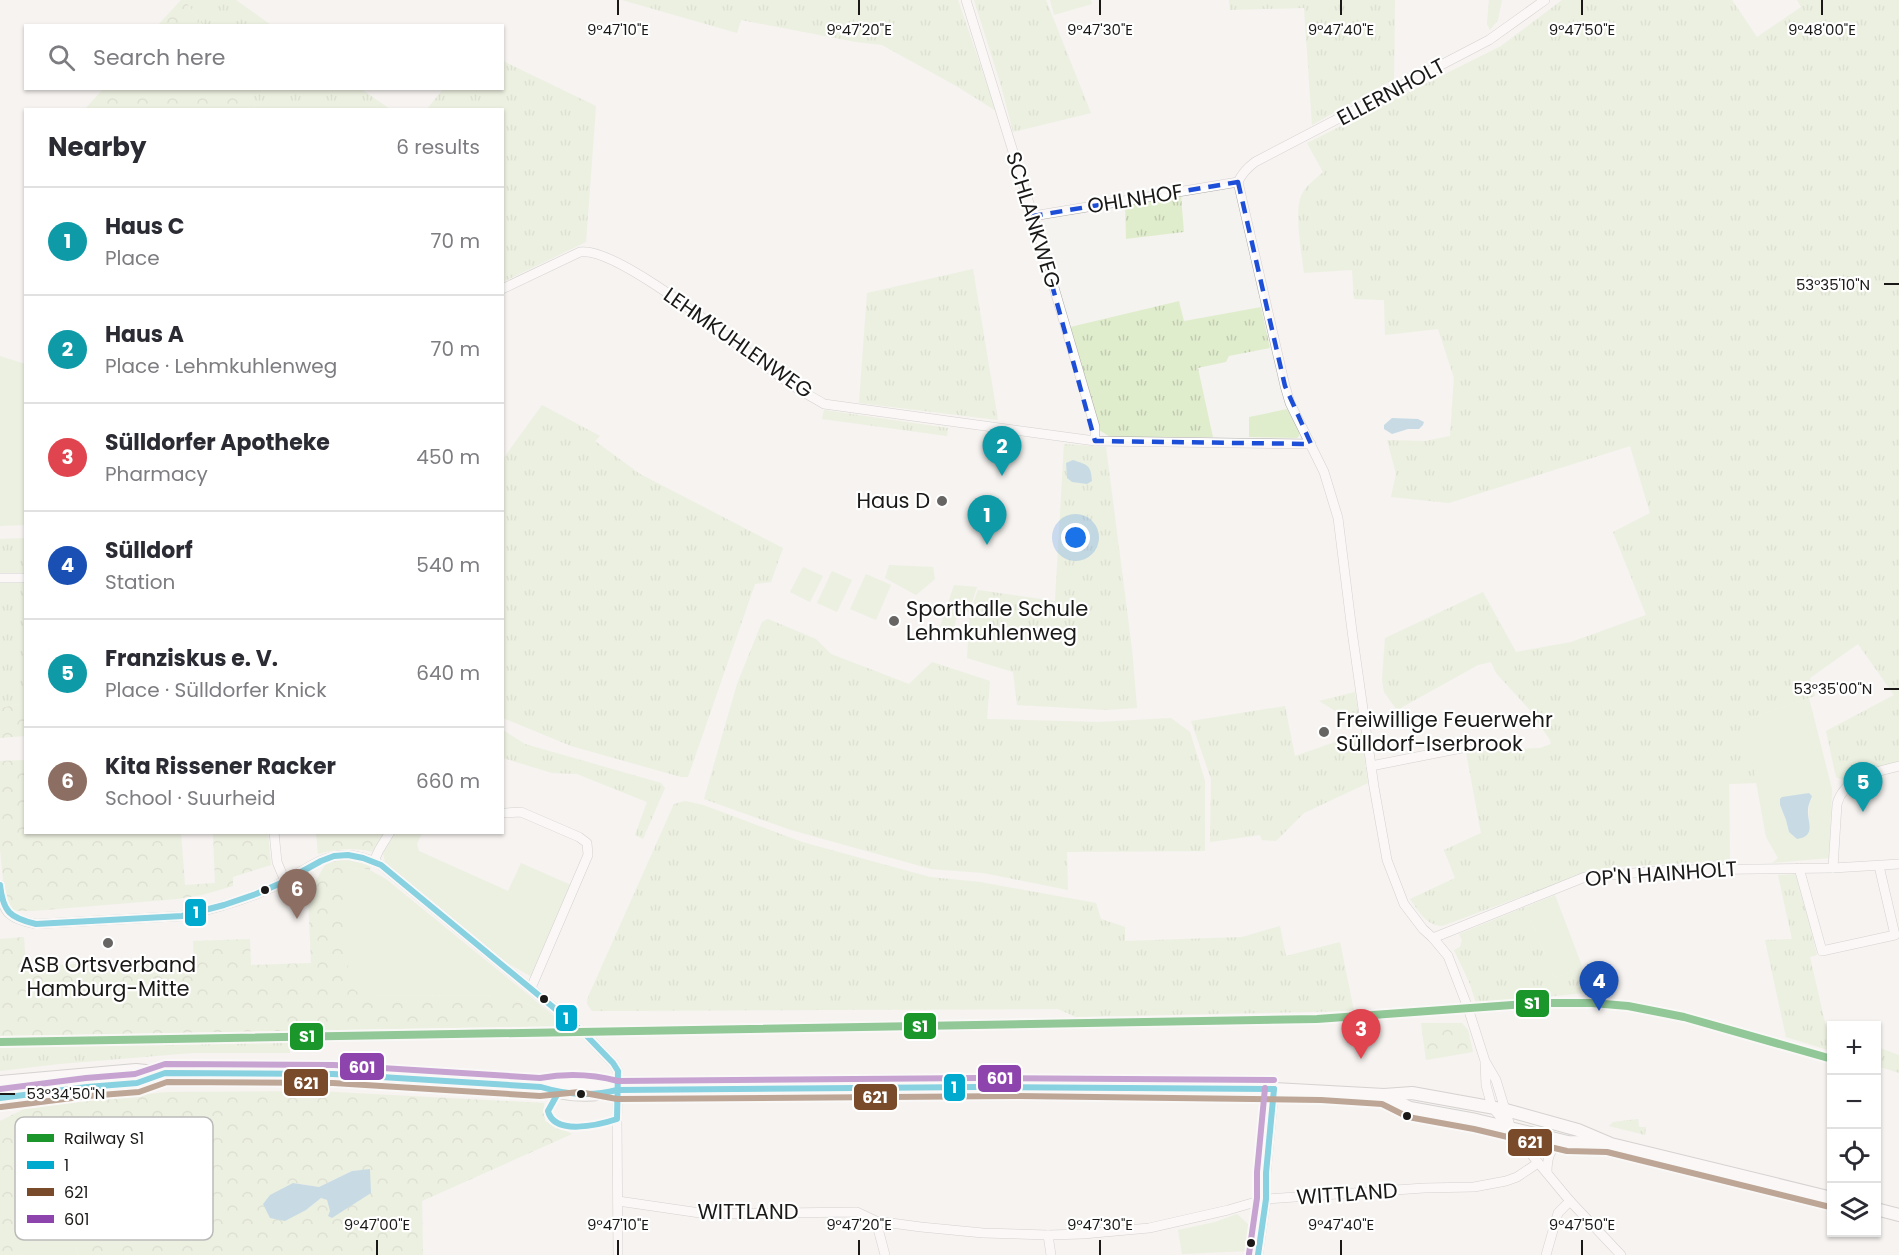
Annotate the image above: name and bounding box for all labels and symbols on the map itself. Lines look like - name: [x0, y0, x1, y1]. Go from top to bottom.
- text: 9°47'10"E: [587, 19, 649, 40]
- text: 9°47'20"E: [826, 19, 892, 40]
- text: 9°47'30"E: [1067, 19, 1133, 40]
- text: 9°47'40"E: [1308, 19, 1374, 40]
- text: 9°47'50"E: [1549, 19, 1615, 40]
- text: 9°48'00"E: [1788, 19, 1856, 40]
- street label: ELLERNHOLT: [1332, 51, 1450, 132]
- street label: SCHLANKWEG: [999, 148, 1068, 292]
- street label: OHLNHOF: [1085, 177, 1185, 220]
- text: 53°35'10"N: [1796, 274, 1870, 295]
- street label: LEHMKUHLENWEG: [658, 280, 819, 405]
- pin: 2: [982, 426, 1022, 476]
- place label: Haus D: [856, 486, 930, 515]
- marker: Haus D: [935, 494, 949, 508]
- pin: 1: [968, 496, 1006, 545]
- your location: [1061, 523, 1090, 552]
- place label: Sporthalle Schule Lehmkuhlenweg: [906, 594, 1088, 647]
- marker: Sporthalle Schule Lehmkuhlenweg: [887, 614, 901, 628]
- text: 53°35'00"N: [1794, 678, 1872, 699]
- place label: Freiwillige Feuerwehr Sülldorf-Iserbrook: [1336, 705, 1553, 758]
- marker: Freiwillige Feuerwehr Sülldorf-Iserbrook: [1317, 725, 1331, 739]
- pin: 5: [1844, 762, 1882, 812]
- street label: OP'N HAINHOLT: [1584, 854, 1738, 893]
- pin: 6: [278, 870, 316, 919]
- unlabelled marker: [259, 884, 271, 896]
- line badge: 1: [184, 898, 207, 927]
- text: 1: [193, 901, 199, 924]
- marker: ASB Ortsverband Hamburg-Mitte: [101, 936, 115, 950]
- place label: ASB Ortsverband Hamburg-Mitte: [20, 950, 196, 1003]
- pin: 4: [1580, 962, 1618, 1011]
- line badge: S1: [1515, 989, 1550, 1018]
- text: S1: [1524, 992, 1540, 1015]
- unlabelled marker: [538, 993, 550, 1005]
- line badge: 1: [555, 1004, 578, 1032]
- text: 1: [563, 1007, 569, 1030]
- pin: 3: [1342, 1010, 1380, 1059]
- line badge: S1: [903, 1012, 937, 1040]
- text: S1: [912, 1015, 928, 1038]
- line badge: S1: [289, 1022, 324, 1051]
- text: S1: [299, 1025, 315, 1048]
- line badge: 601: [339, 1052, 385, 1081]
- text: 601: [349, 1056, 375, 1079]
- line badge: 601: [977, 1064, 1022, 1093]
- text: 601: [987, 1067, 1013, 1090]
- line badge: 621: [283, 1068, 329, 1097]
- text: 621: [293, 1072, 319, 1095]
- line badge: 1: [943, 1073, 966, 1102]
- text: 1: [951, 1076, 957, 1099]
- text: 53°34'50"N: [27, 1083, 105, 1104]
- line badge: 621: [853, 1083, 898, 1111]
- text: 621: [862, 1086, 888, 1109]
- unlabelled marker: [575, 1088, 587, 1100]
- unlabelled marker: [1401, 1110, 1413, 1122]
- legend: [15, 1117, 213, 1240]
- text: Railway S1: [64, 1127, 144, 1150]
- line badge: 621: [1507, 1128, 1553, 1157]
- text: 621: [1517, 1131, 1543, 1154]
- text: 1: [64, 1154, 69, 1177]
- street label: WITTLAND: [1295, 1176, 1398, 1211]
- text: 621: [64, 1181, 88, 1204]
- street label: WITTLAND: [697, 1197, 799, 1226]
- text: 601: [64, 1208, 89, 1231]
- text: 9°47'00"E: [344, 1214, 410, 1235]
- text: 9°47'10"E: [587, 1214, 649, 1235]
- text: 9°47'20"E: [826, 1214, 892, 1235]
- text: 9°47'30"E: [1067, 1214, 1133, 1235]
- text: 9°47'40"E: [1308, 1214, 1374, 1235]
- text: 9°47'50"E: [1549, 1214, 1615, 1235]
- unlabelled marker: [1245, 1237, 1257, 1249]

